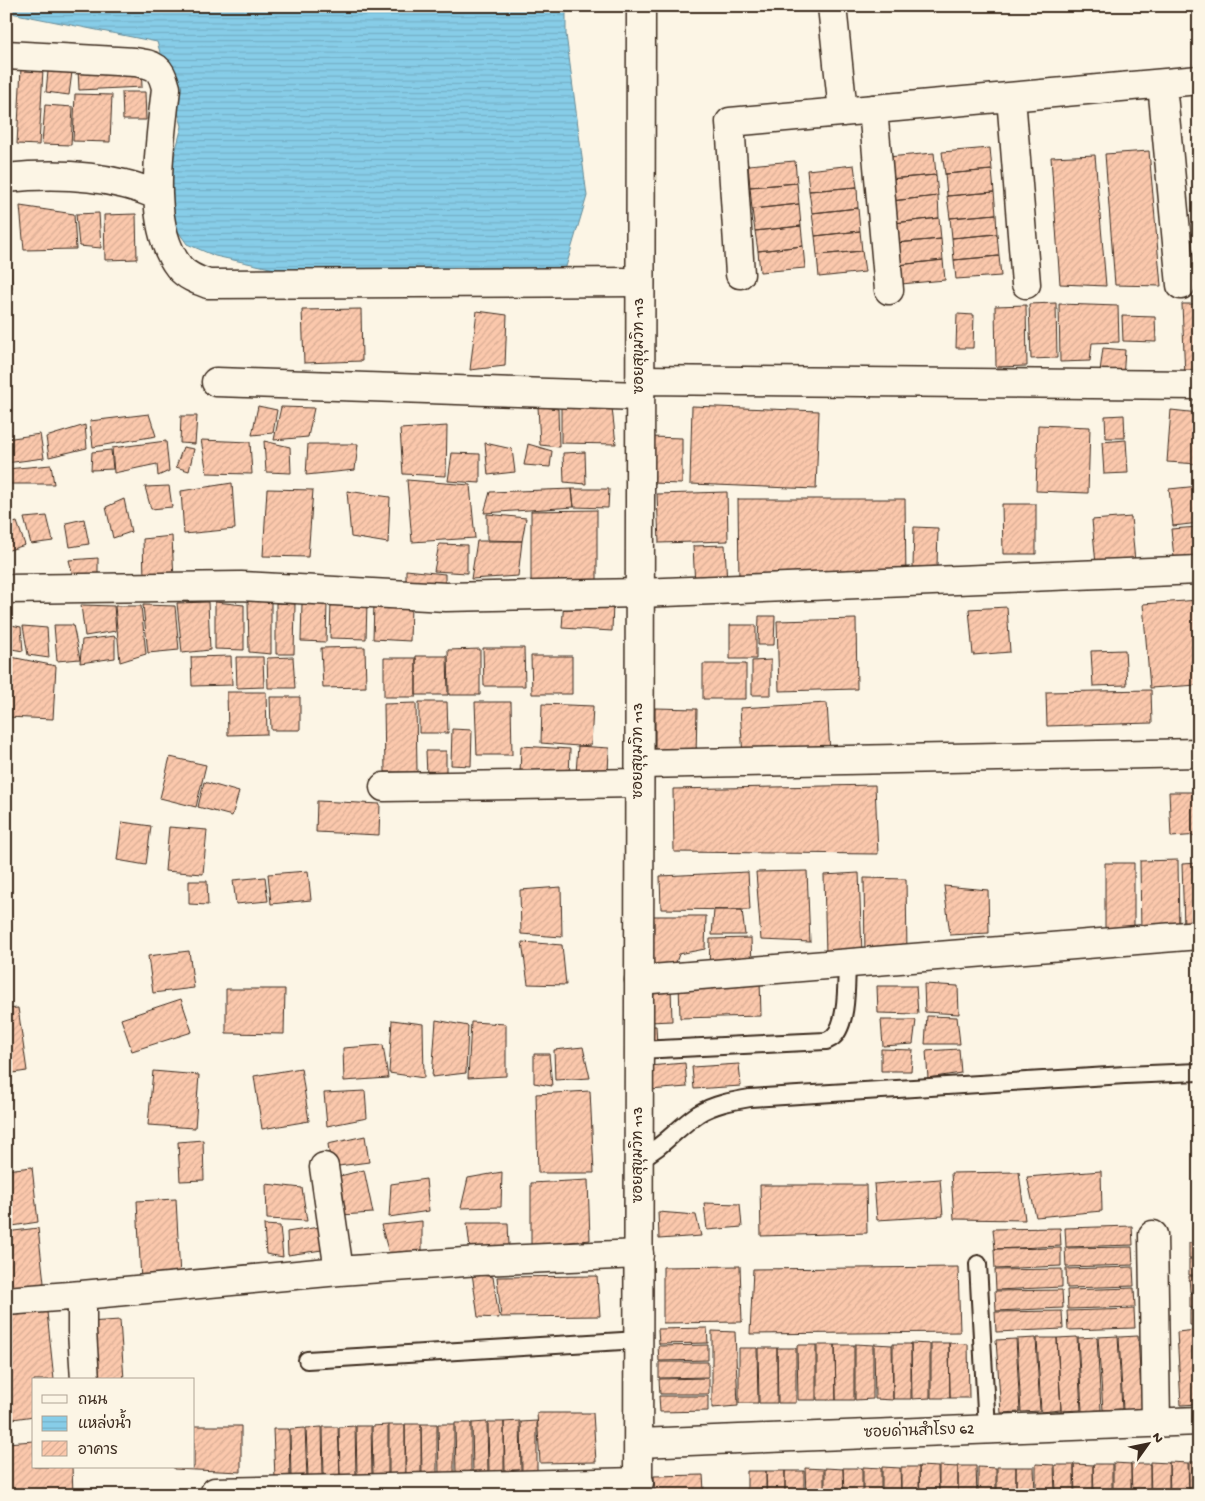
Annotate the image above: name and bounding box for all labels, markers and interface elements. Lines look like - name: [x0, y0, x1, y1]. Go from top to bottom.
- street label: ซอยสุขุมวิท 113: [629, 298, 649, 394]
- street label: ซอยสุขุมวิท 113: [628, 703, 648, 799]
- street label: ซอยสุขุมวิท 113: [628, 1107, 648, 1203]
- legend: [32, 1378, 195, 1468]
- text: ถนน: [78, 1392, 107, 1410]
- text: แหล่งน้ำ: [78, 1409, 132, 1434]
- street label: ซอยด่านสำโรง 62: [863, 1418, 975, 1443]
- north arrow: [1122, 1418, 1172, 1468]
- text: N: [1147, 1430, 1166, 1447]
- text: อาคาร: [78, 1442, 118, 1460]

